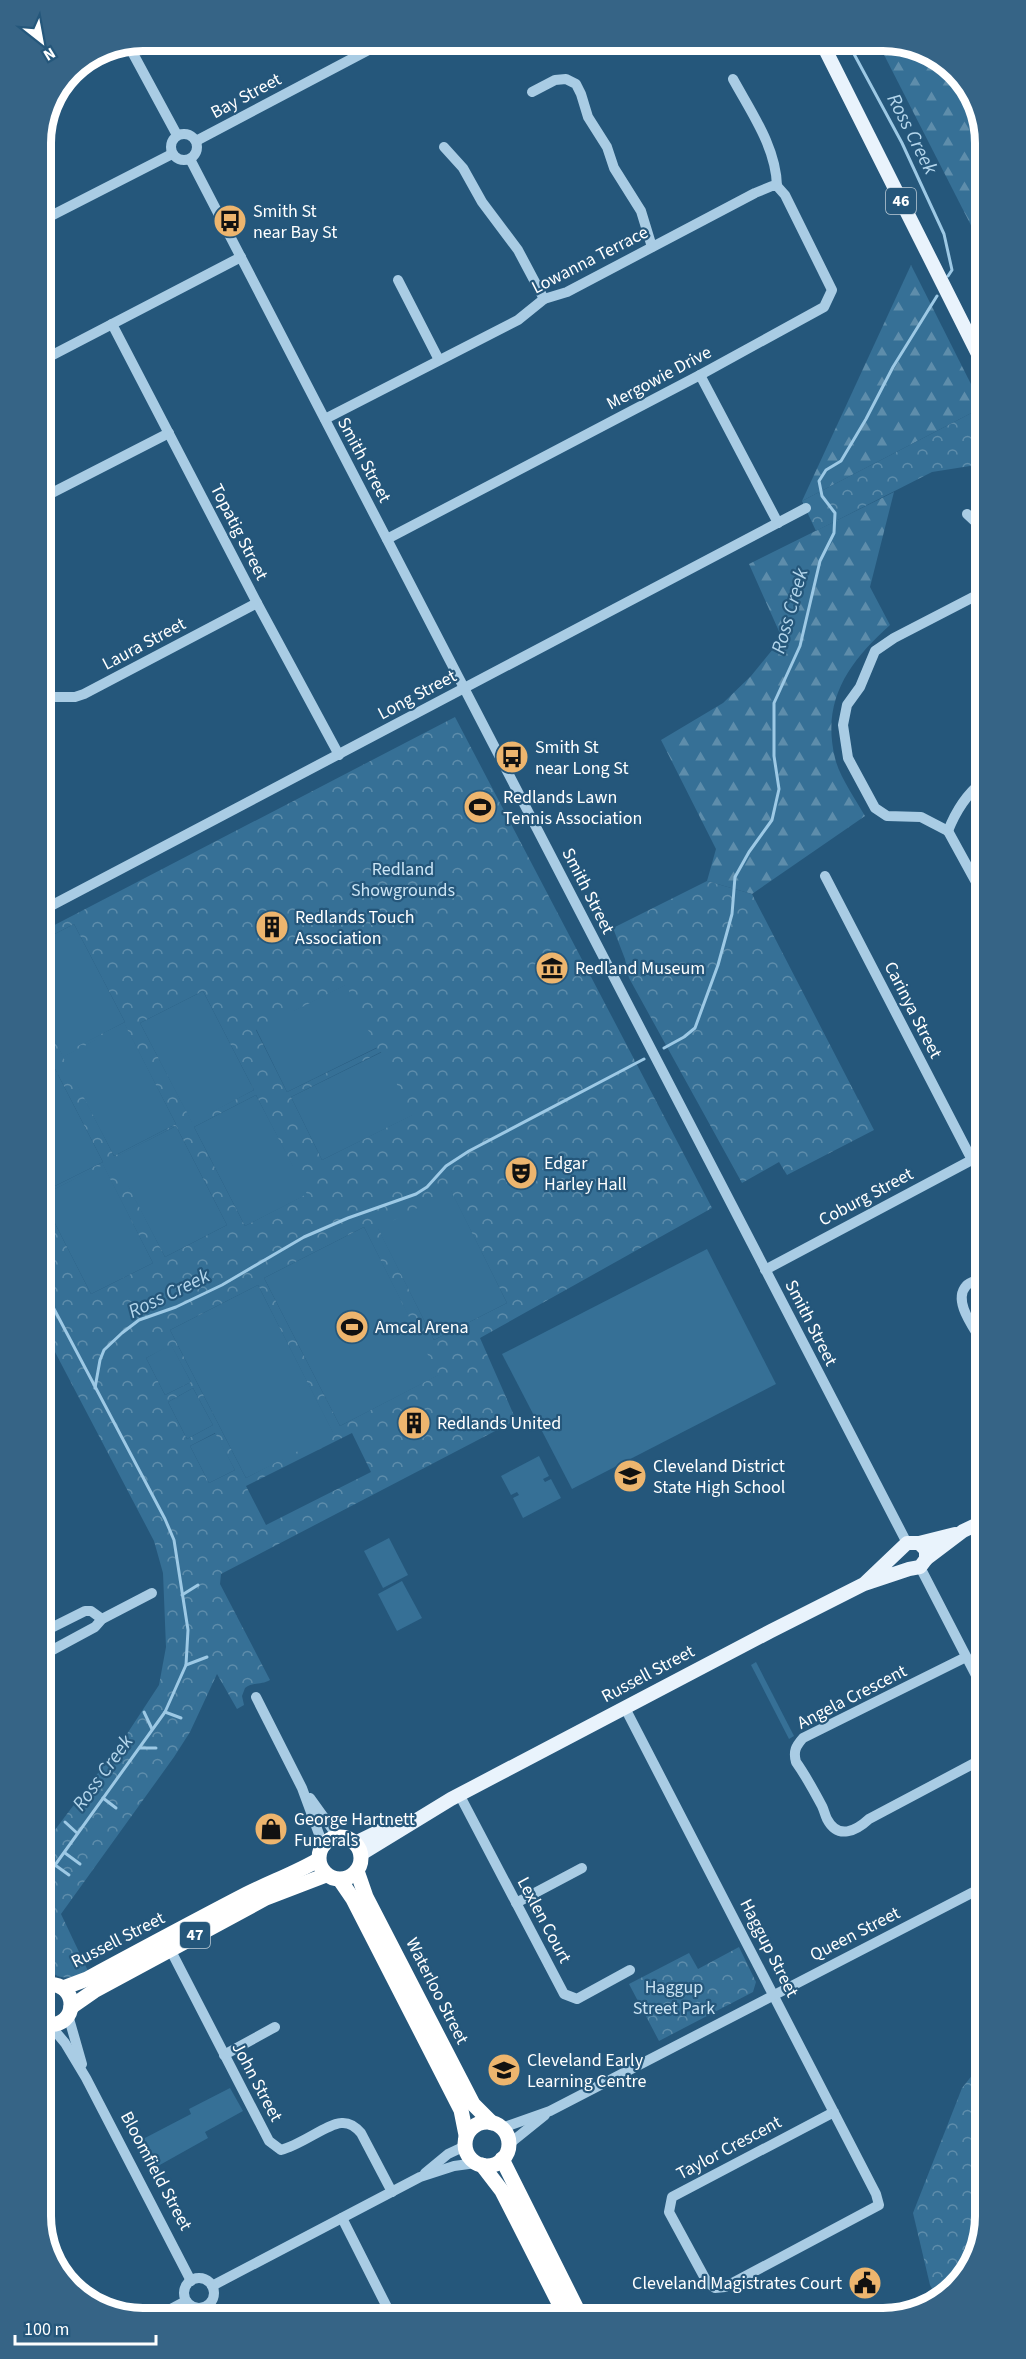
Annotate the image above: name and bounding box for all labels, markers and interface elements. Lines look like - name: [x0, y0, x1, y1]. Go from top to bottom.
- north arrow: [12, 12, 72, 72]
- text: N: [39, 42, 59, 66]
- street label: Bay Street: [206, 67, 286, 125]
- water label: Ross Creek: [880, 89, 945, 180]
- road number: 46: [886, 188, 916, 214]
- place label: Smith St near Bay St: [253, 199, 337, 245]
- bus stop icon: Smith St near Bay St: [212, 203, 248, 239]
- street label: Lowanna Terrace: [527, 220, 653, 300]
- street label: Mergowie Drive: [602, 340, 716, 416]
- street label: Smith Street: [331, 413, 397, 507]
- street label: Topatig Street: [204, 480, 274, 584]
- water label: Ross Creek: [764, 565, 816, 657]
- street label: Laura Street: [98, 612, 190, 676]
- street label: Long Street: [373, 664, 461, 726]
- place label: Smith St near Long St: [535, 735, 629, 781]
- bus stop icon: Smith St near Long St: [494, 739, 530, 775]
- place label: Redlands Lawn Tennis Association: [503, 785, 642, 831]
- sports icon: Redlands Lawn Tennis Association: [462, 789, 498, 825]
- street label: Smith Street: [556, 844, 620, 938]
- park label: Redland Showgrounds: [351, 857, 455, 903]
- place label: Redlands Touch Association: [295, 905, 415, 951]
- building icon: Redlands Touch Association: [254, 909, 290, 945]
- museum icon: Redland Museum: [534, 950, 570, 986]
- place label: Redland Museum: [575, 956, 705, 981]
- street label: Carinya Street: [878, 957, 948, 1063]
- place label: Edgar Harley Hall: [544, 1151, 627, 1197]
- theatre icon: Edgar Harley Hall: [503, 1155, 539, 1191]
- street label: Coburg Street: [814, 1162, 918, 1232]
- water label: Ross Creek: [123, 1262, 215, 1326]
- street label: Smith Street: [779, 1276, 843, 1370]
- sports icon: Amcal Arena: [334, 1309, 370, 1345]
- place label: Amcal Arena: [375, 1315, 469, 1340]
- building icon: Redlands United: [396, 1405, 432, 1441]
- place label: Redlands United: [437, 1411, 561, 1436]
- place label: Cleveland District State High School: [653, 1454, 785, 1500]
- school or university icon: Cleveland District State High School: [612, 1458, 648, 1494]
- street label: Russell Street: [597, 1639, 699, 1709]
- street label: Angela Crescent: [793, 1659, 911, 1735]
- water label: Ross Creek: [66, 1729, 140, 1817]
- place label: George Hartnett Funerals: [294, 1807, 415, 1853]
- shop icon: George Hartnett Funerals: [253, 1811, 289, 1847]
- street label: Lexlen Court: [511, 1872, 577, 1968]
- street label: Haggup Street: [733, 1894, 805, 2002]
- street label: Queen Street: [806, 1901, 904, 1967]
- street label: Russell Street: [67, 1906, 169, 1974]
- road number: 47: [180, 1922, 210, 1948]
- street label: Waterloo Street: [399, 1933, 475, 2049]
- park label: Haggup Street Park: [633, 1975, 715, 2021]
- street label: John Street: [226, 2038, 288, 2126]
- place label: Cleveland Early Learning Centre: [527, 2048, 647, 2094]
- school or university icon: Cleveland Early Learning Centre: [486, 2052, 522, 2088]
- street label: Bloomfield Street: [114, 2107, 198, 2235]
- street label: Taylor Crescent: [672, 2110, 786, 2186]
- public building icon: Cleveland Magistrates Court: [847, 2265, 883, 2301]
- place label: Cleveland Magistrates Court: [632, 2271, 842, 2296]
- scale bar: [15, 2308, 156, 2346]
- text: 100 m: [24, 2317, 69, 2342]

